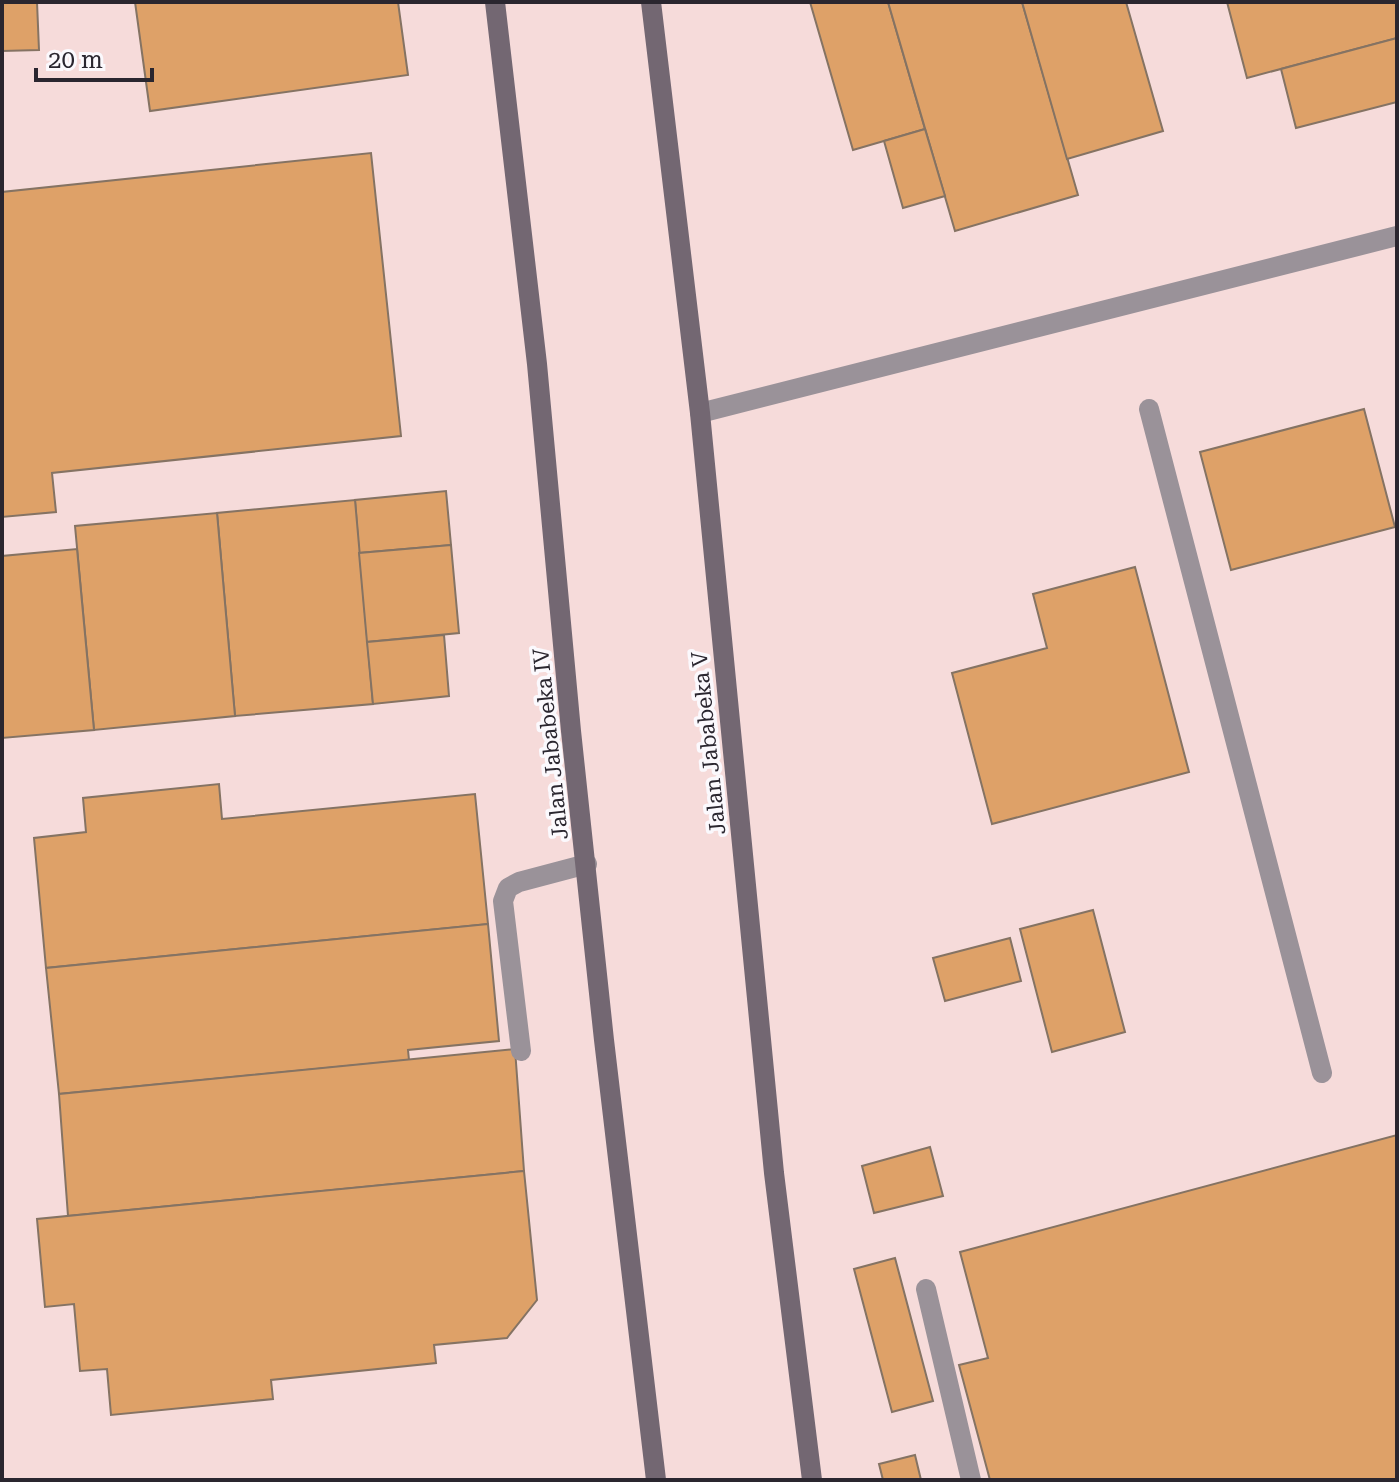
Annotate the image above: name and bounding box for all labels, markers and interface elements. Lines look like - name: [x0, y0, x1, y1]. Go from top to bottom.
- scale bar: [36, 32, 152, 82]
- text: 20 m: [48, 46, 103, 74]
- street label: Jalan Jababeka IV: [528, 646, 573, 841]
- street label: Jalan Jababeka V: [686, 649, 731, 836]

